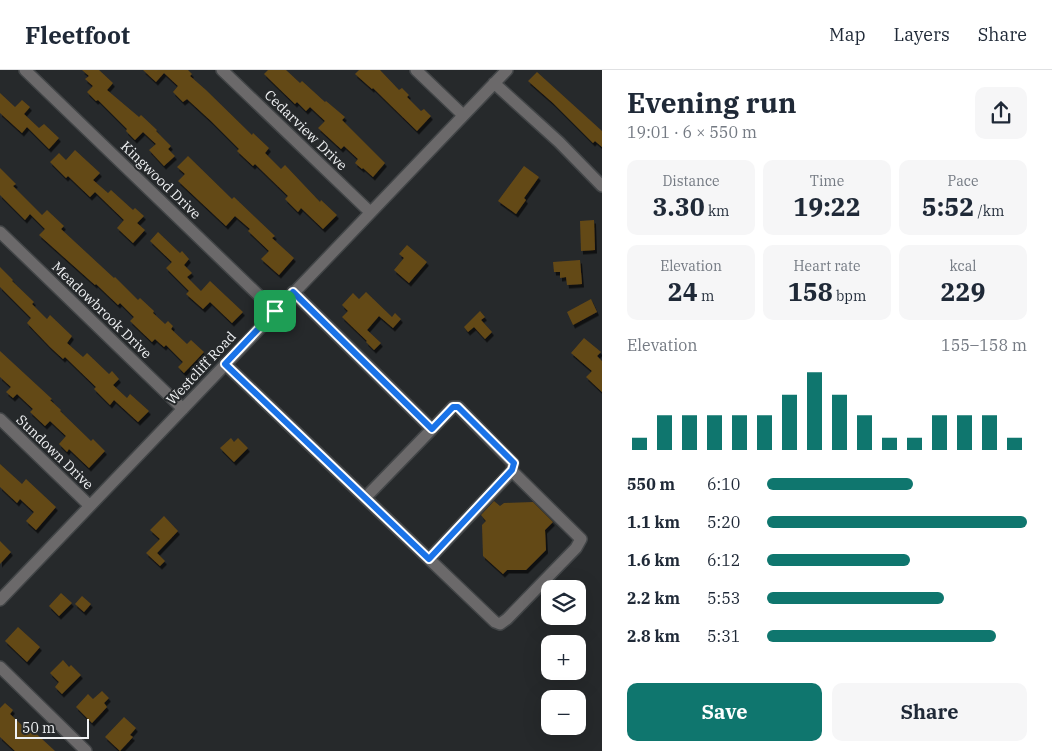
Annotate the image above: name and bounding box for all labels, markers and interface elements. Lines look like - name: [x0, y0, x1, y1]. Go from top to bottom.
- text: Fleetfoot: [25, 19, 130, 51]
- text: Map: [829, 23, 866, 46]
- text: Layers: [894, 23, 950, 46]
- text: Share: [978, 23, 1027, 46]
- text: Evening run: [627, 84, 796, 121]
- street label: Cedarview Drive: [261, 86, 351, 174]
- button: share: [975, 87, 1027, 139]
- text: 19:01 · 6 × 550 m: [627, 122, 757, 142]
- street label: Kingwood Drive: [117, 137, 205, 223]
- text: Distance: [662, 172, 720, 190]
- text: Time: [810, 172, 844, 190]
- text: Pace: [948, 172, 978, 190]
- text: 3.30: [653, 190, 705, 223]
- text: 19:22: [793, 190, 861, 223]
- text: 5:52: [922, 190, 974, 223]
- text: km: [705, 202, 729, 220]
- text: /km: [974, 202, 1004, 220]
- text: Elevation: [660, 257, 722, 275]
- text: Heart rate: [794, 257, 861, 275]
- text: kcal: [950, 257, 977, 275]
- street label: Meadowbrook Drive: [48, 258, 156, 362]
- text: 24: [668, 275, 698, 308]
- text: 158: [788, 275, 833, 308]
- text: 229: [940, 275, 986, 308]
- text: m: [698, 287, 714, 305]
- text: bpm: [833, 287, 866, 305]
- pin: [254, 290, 296, 332]
- icon: arrive: [261, 297, 289, 325]
- street label: Westcliff Road: [162, 327, 240, 409]
- text: Elevation: [627, 335, 697, 355]
- text: 155–158 m: [941, 335, 1027, 355]
- street label: Sundown Drive: [13, 411, 97, 493]
- text: 550 m: [627, 474, 675, 494]
- text: 6:10: [707, 474, 740, 494]
- text: 1.1 km: [627, 512, 680, 532]
- text: 5:20: [707, 512, 740, 532]
- text: 1.6 km: [627, 550, 680, 570]
- text: 6:12: [707, 550, 740, 570]
- map controls: [541, 580, 586, 735]
- button: layers: [541, 580, 586, 625]
- text: 2.2 km: [627, 588, 680, 608]
- text: 5:53: [707, 588, 740, 608]
- text: 2.8 km: [627, 626, 680, 646]
- text: 5:31: [707, 626, 740, 646]
- button: +: [541, 635, 586, 680]
- button: Save: [627, 683, 822, 741]
- button: Share: [832, 683, 1027, 741]
- button: −: [541, 690, 586, 735]
- scale bar: [15, 716, 89, 739]
- text: 50 m: [22, 719, 55, 737]

